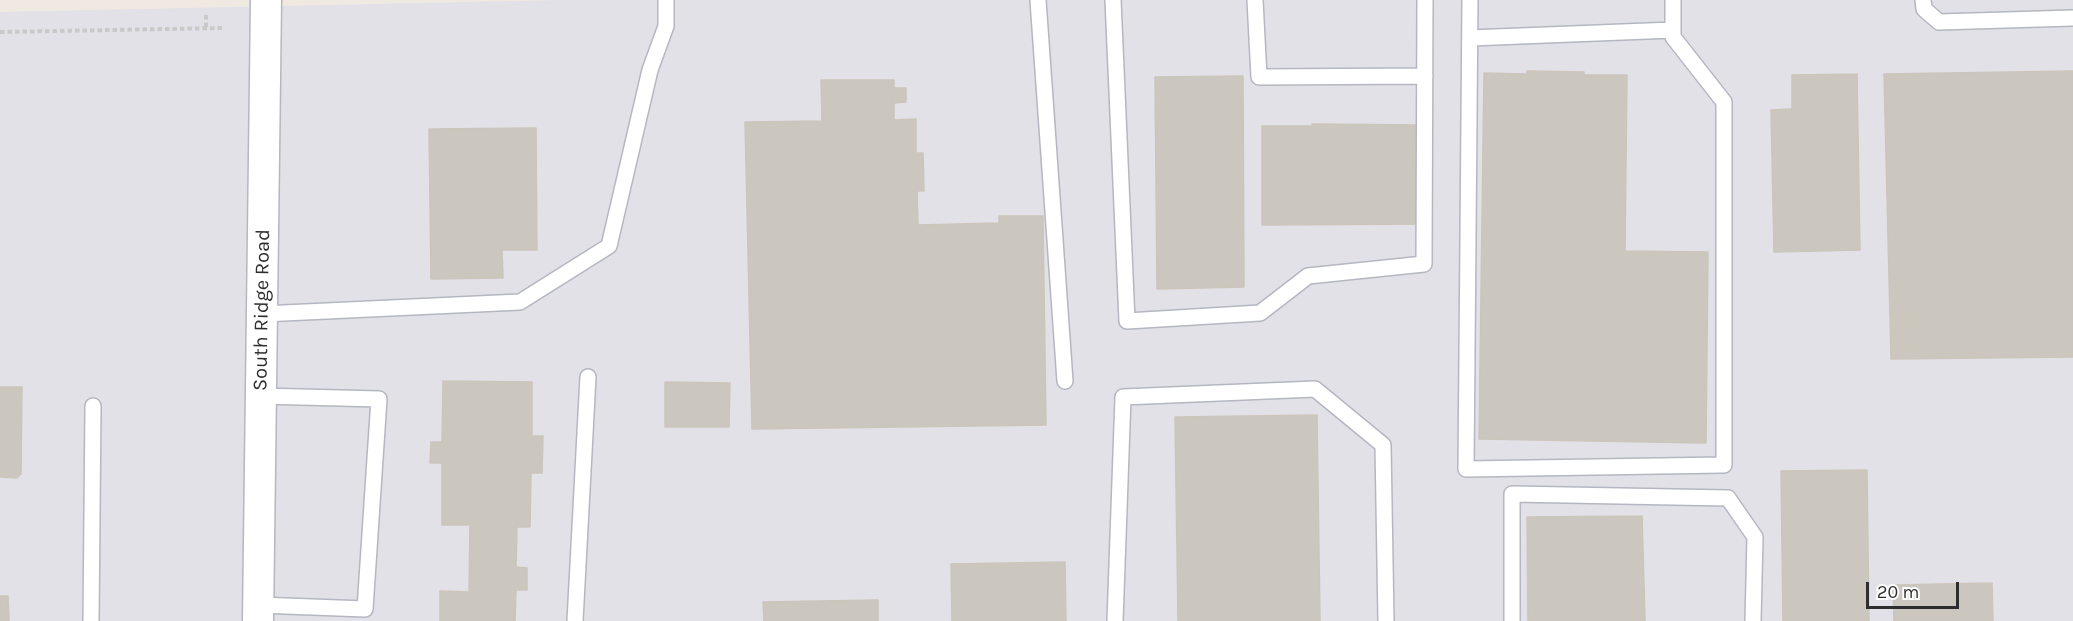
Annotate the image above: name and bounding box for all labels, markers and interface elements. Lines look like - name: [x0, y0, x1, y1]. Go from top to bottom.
- street label: South Ridge Road: [249, 229, 275, 391]
- scale bar: [1869, 570, 1962, 608]
- text: 20 m: [1877, 581, 1919, 603]

